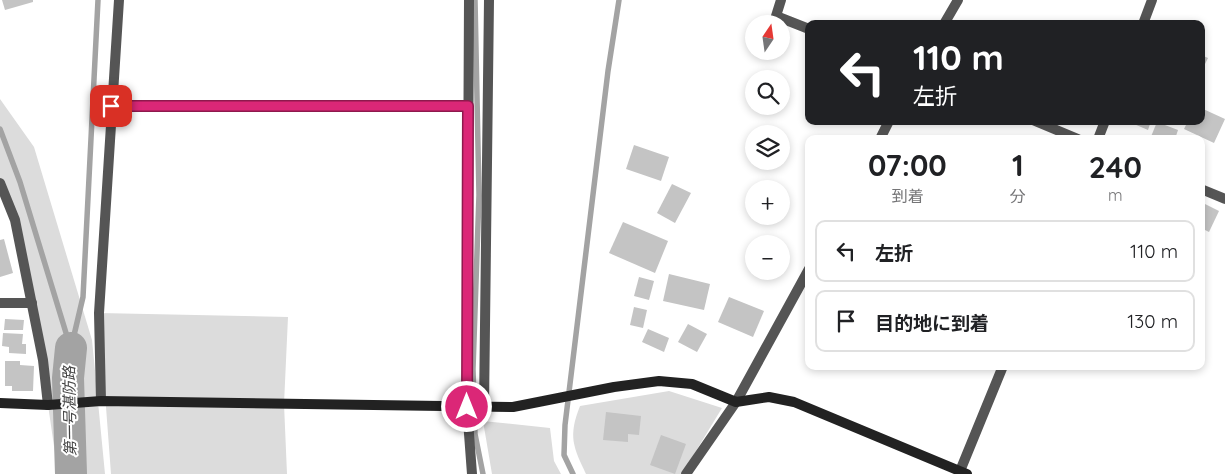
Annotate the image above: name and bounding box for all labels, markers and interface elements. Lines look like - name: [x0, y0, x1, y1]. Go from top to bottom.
- north arrow: [745, 15, 790, 60]
- map controls: [745, 15, 790, 280]
- text: 110 m: [913, 35, 1004, 79]
- icon: left: [830, 40, 895, 105]
- button: search: [745, 70, 790, 115]
- text: 左折: [913, 82, 957, 110]
- pin: [90, 85, 132, 127]
- icon: arrive: [97, 92, 125, 120]
- button: layers: [745, 125, 790, 170]
- text: 07:00: [868, 146, 947, 184]
- text: 1: [1012, 146, 1024, 184]
- text: 240: [1089, 148, 1142, 186]
- button: +: [745, 180, 790, 225]
- text: m: [1108, 185, 1123, 205]
- text: 到着: [891, 186, 923, 206]
- text: 分: [1010, 186, 1026, 206]
- button: −: [745, 235, 790, 280]
- icon: left: [832, 237, 860, 265]
- text: 110 m: [1130, 239, 1178, 263]
- text: 左折: [875, 241, 913, 265]
- icon: arrive: [832, 307, 860, 335]
- text: 130 m: [1127, 309, 1178, 333]
- text: 目的地に到着: [875, 311, 989, 335]
- water label: 第一号湛防路: [59, 364, 80, 456]
- position arrow: [440, 380, 492, 432]

